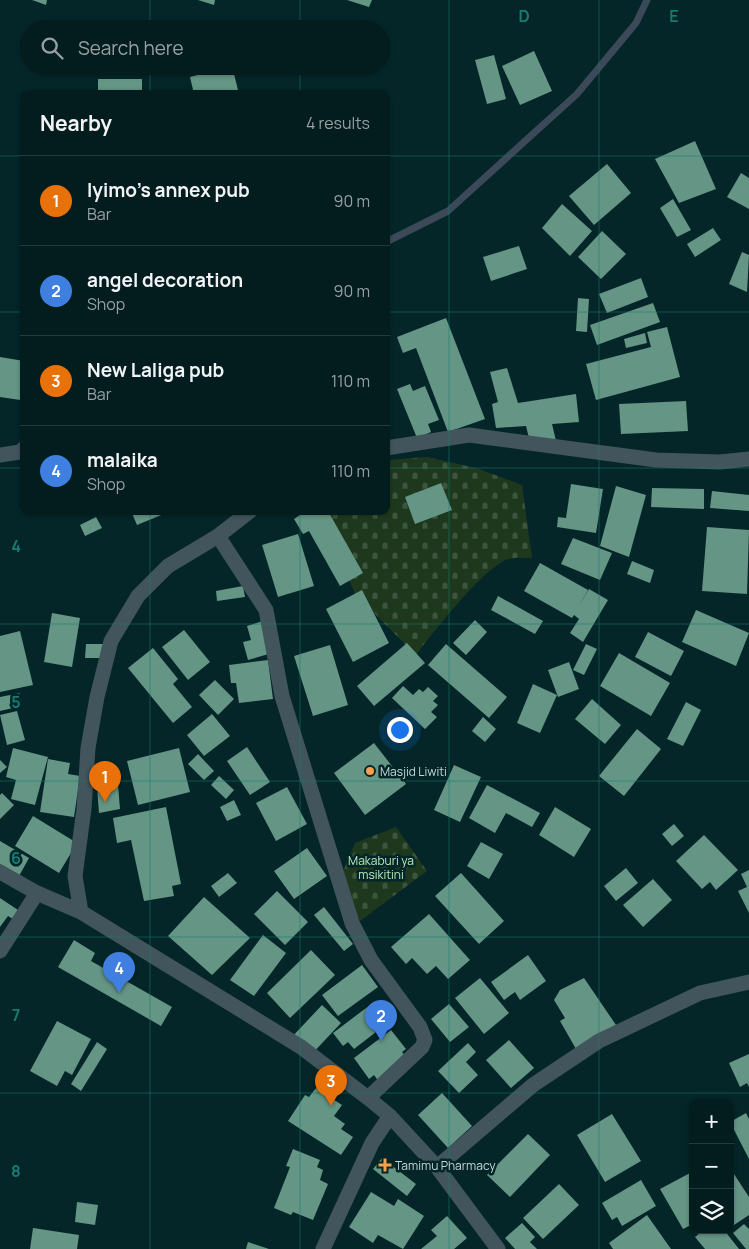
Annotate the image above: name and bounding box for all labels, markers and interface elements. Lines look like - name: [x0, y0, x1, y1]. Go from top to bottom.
- text: D: [518, 5, 530, 27]
- text: E: [669, 5, 679, 27]
- search box: [20, 20, 390, 75]
- icon: search: [38, 34, 66, 62]
- text: Search here: [78, 35, 184, 61]
- text: Nearby: [40, 109, 112, 137]
- text: 4 results: [306, 112, 370, 134]
- text: lyimo's annex pub: [87, 177, 250, 203]
- text: 1: [52, 190, 60, 212]
- text: 90 m: [334, 190, 370, 212]
- text: Bar: [87, 203, 111, 225]
- text: angel decoration: [87, 267, 243, 293]
- text: 2: [51, 280, 61, 302]
- text: 90 m: [334, 280, 370, 302]
- text: Shop: [87, 293, 125, 315]
- text: New Laliga pub: [87, 357, 224, 383]
- text: 3: [51, 370, 61, 392]
- text: 110 m: [331, 370, 370, 392]
- text: Bar: [87, 383, 111, 405]
- text: malaika: [87, 447, 158, 473]
- text: 4: [51, 460, 61, 482]
- text: 110 m: [331, 460, 370, 482]
- text: Shop: [87, 473, 125, 495]
- text: 4: [11, 535, 21, 557]
- text: 5: [11, 691, 21, 713]
- your location: [387, 717, 413, 743]
- pin: 1: [89, 761, 121, 802]
- place label: Masjid Liwiti: [380, 763, 447, 780]
- marker: Masjid Liwiti: [364, 765, 376, 777]
- text: 6: [11, 847, 21, 869]
- park label: Makaburi ya msikitini: [348, 852, 414, 883]
- pin: 4: [103, 952, 135, 993]
- pin: 2: [365, 1000, 397, 1041]
- text: 7: [12, 1004, 20, 1026]
- pin: 3: [315, 1065, 347, 1106]
- map controls: [689, 1099, 734, 1234]
- button: +: [689, 1099, 734, 1144]
- button: −: [689, 1144, 734, 1189]
- place label: Tamimu Pharmacy: [395, 1157, 496, 1174]
- marker: Tamimu Pharmacy: [379, 1159, 391, 1171]
- text: 8: [11, 1160, 21, 1182]
- button: layers: [689, 1189, 734, 1234]

